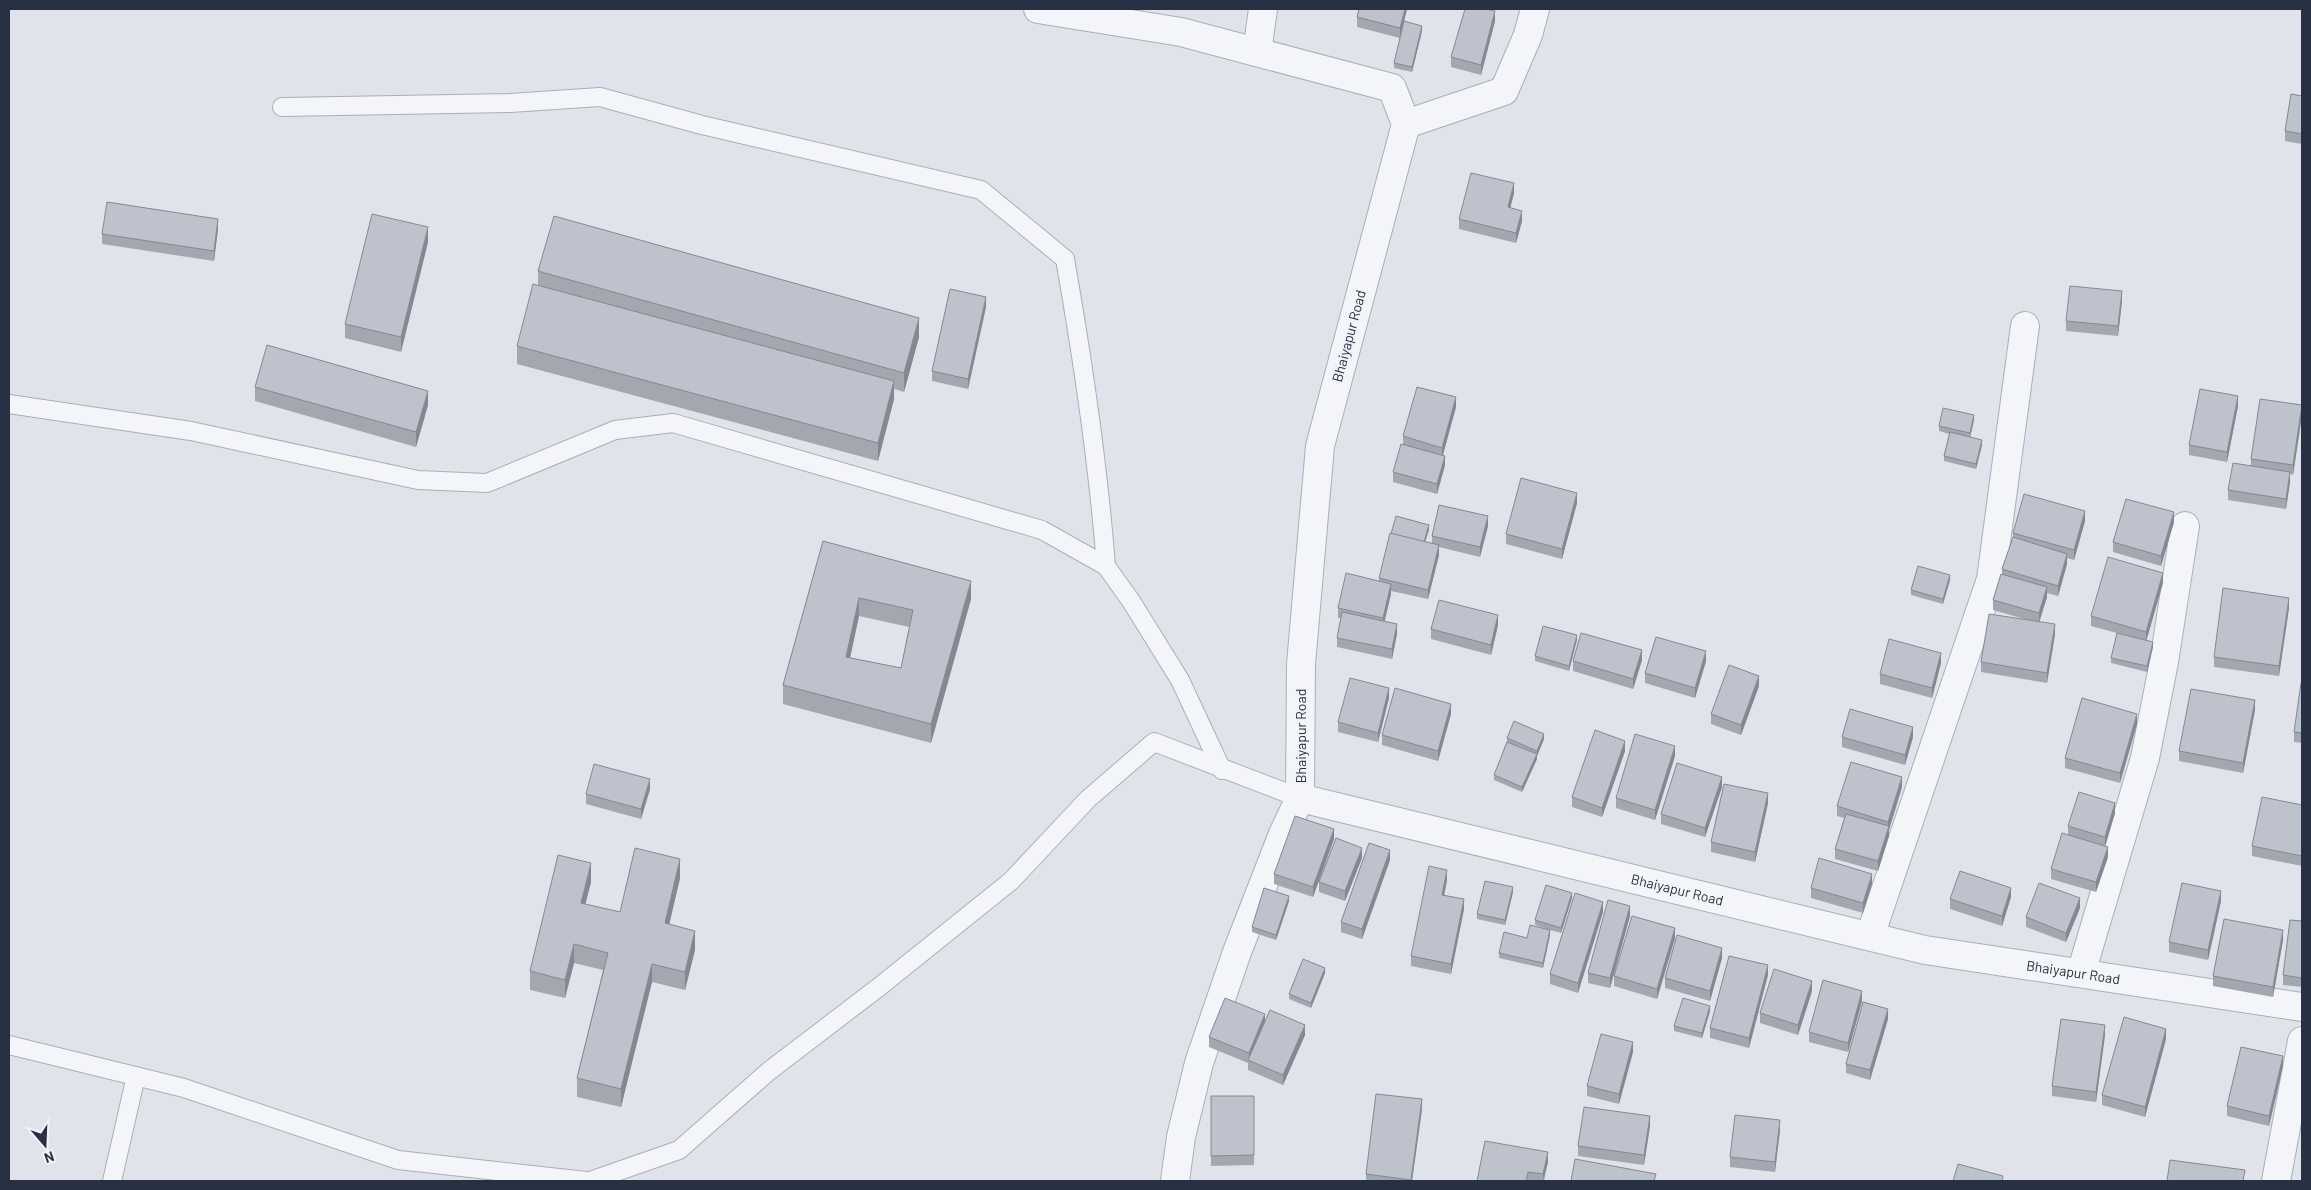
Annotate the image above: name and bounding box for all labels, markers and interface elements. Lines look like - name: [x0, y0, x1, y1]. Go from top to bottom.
- street label: Bhaiyapur Road: [1328, 288, 1369, 384]
- street label: Bhaiyapur Road: [1292, 689, 1309, 783]
- street label: Bhaiyapur Road: [1629, 870, 1725, 909]
- street label: Bhaiyapur Road: [2025, 956, 2121, 987]
- north arrow: [20, 1120, 70, 1170]
- text: N: [42, 1148, 57, 1167]

